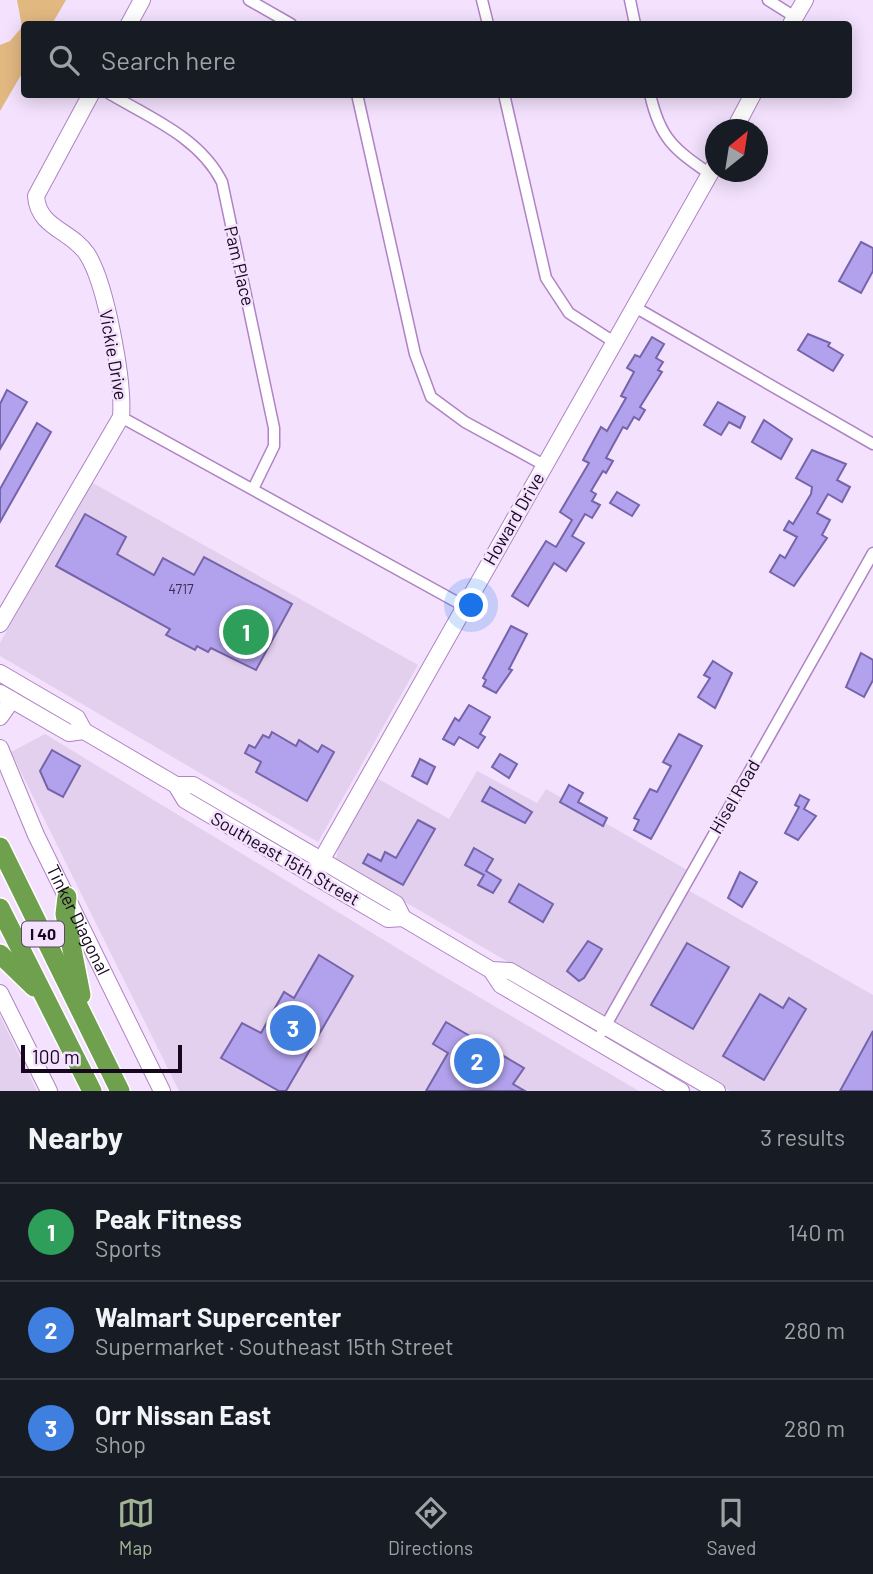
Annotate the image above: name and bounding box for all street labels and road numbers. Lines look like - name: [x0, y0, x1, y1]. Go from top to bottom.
- street label: Pam Place: [220, 224, 260, 308]
- street label: Vickie Drive: [95, 308, 133, 402]
- street label: Howard Drive: [478, 468, 548, 569]
- street label: Hisel Road: [704, 755, 764, 838]
- street label: Southeast 15th Street: [207, 807, 364, 910]
- street label: Tinker Diagonal: [42, 861, 115, 978]
- road number: I 40: [22, 922, 64, 946]

